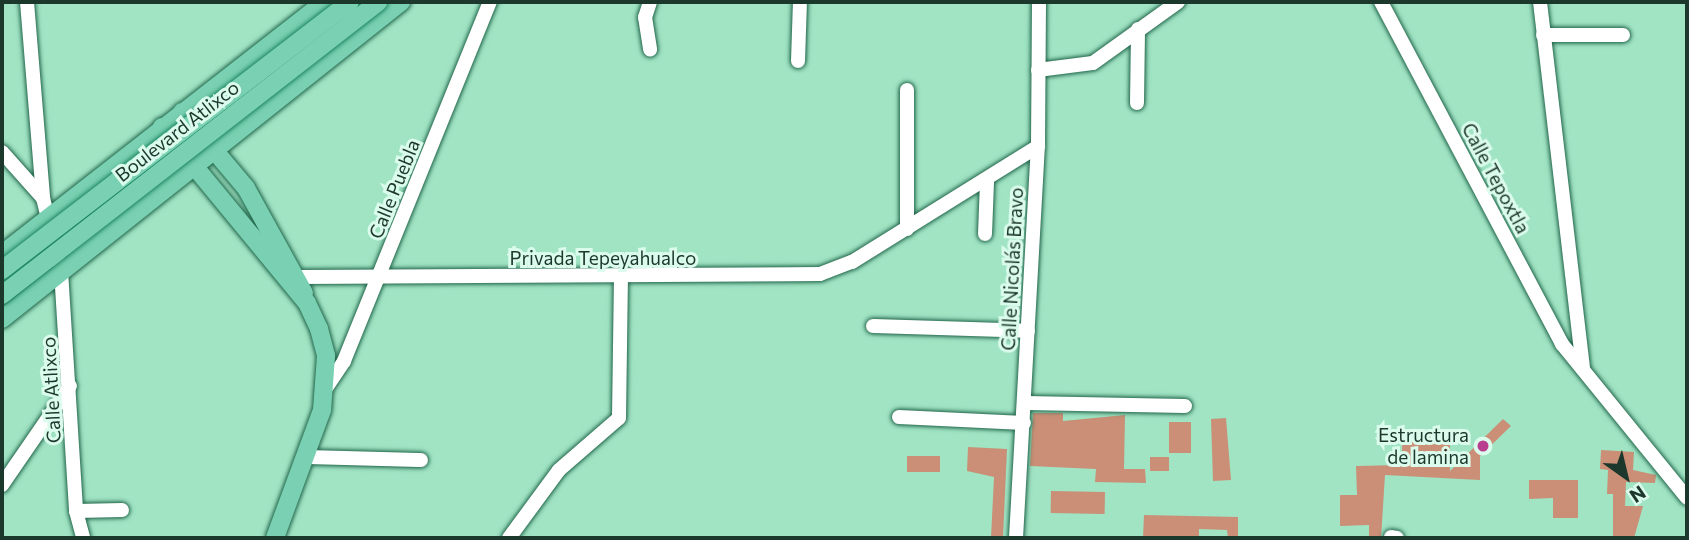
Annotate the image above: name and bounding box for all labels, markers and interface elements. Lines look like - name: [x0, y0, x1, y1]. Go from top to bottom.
- street label: Boulevard Atlixco: [111, 76, 243, 186]
- street label: Calle Tepoxtla: [1457, 119, 1535, 237]
- street label: Calle Puebla: [364, 136, 424, 242]
- street label: Calle Nicolás Bravo: [996, 187, 1028, 351]
- street label: Privada Tepeyahualco: [510, 247, 696, 269]
- street label: Calle Atlixco: [37, 336, 65, 444]
- place label: Estructura de lamina: [1378, 424, 1469, 468]
- marker: Estructura de lamina: [1475, 438, 1491, 454]
- north arrow: [1591, 442, 1661, 512]
- text: N: [1626, 481, 1650, 508]

